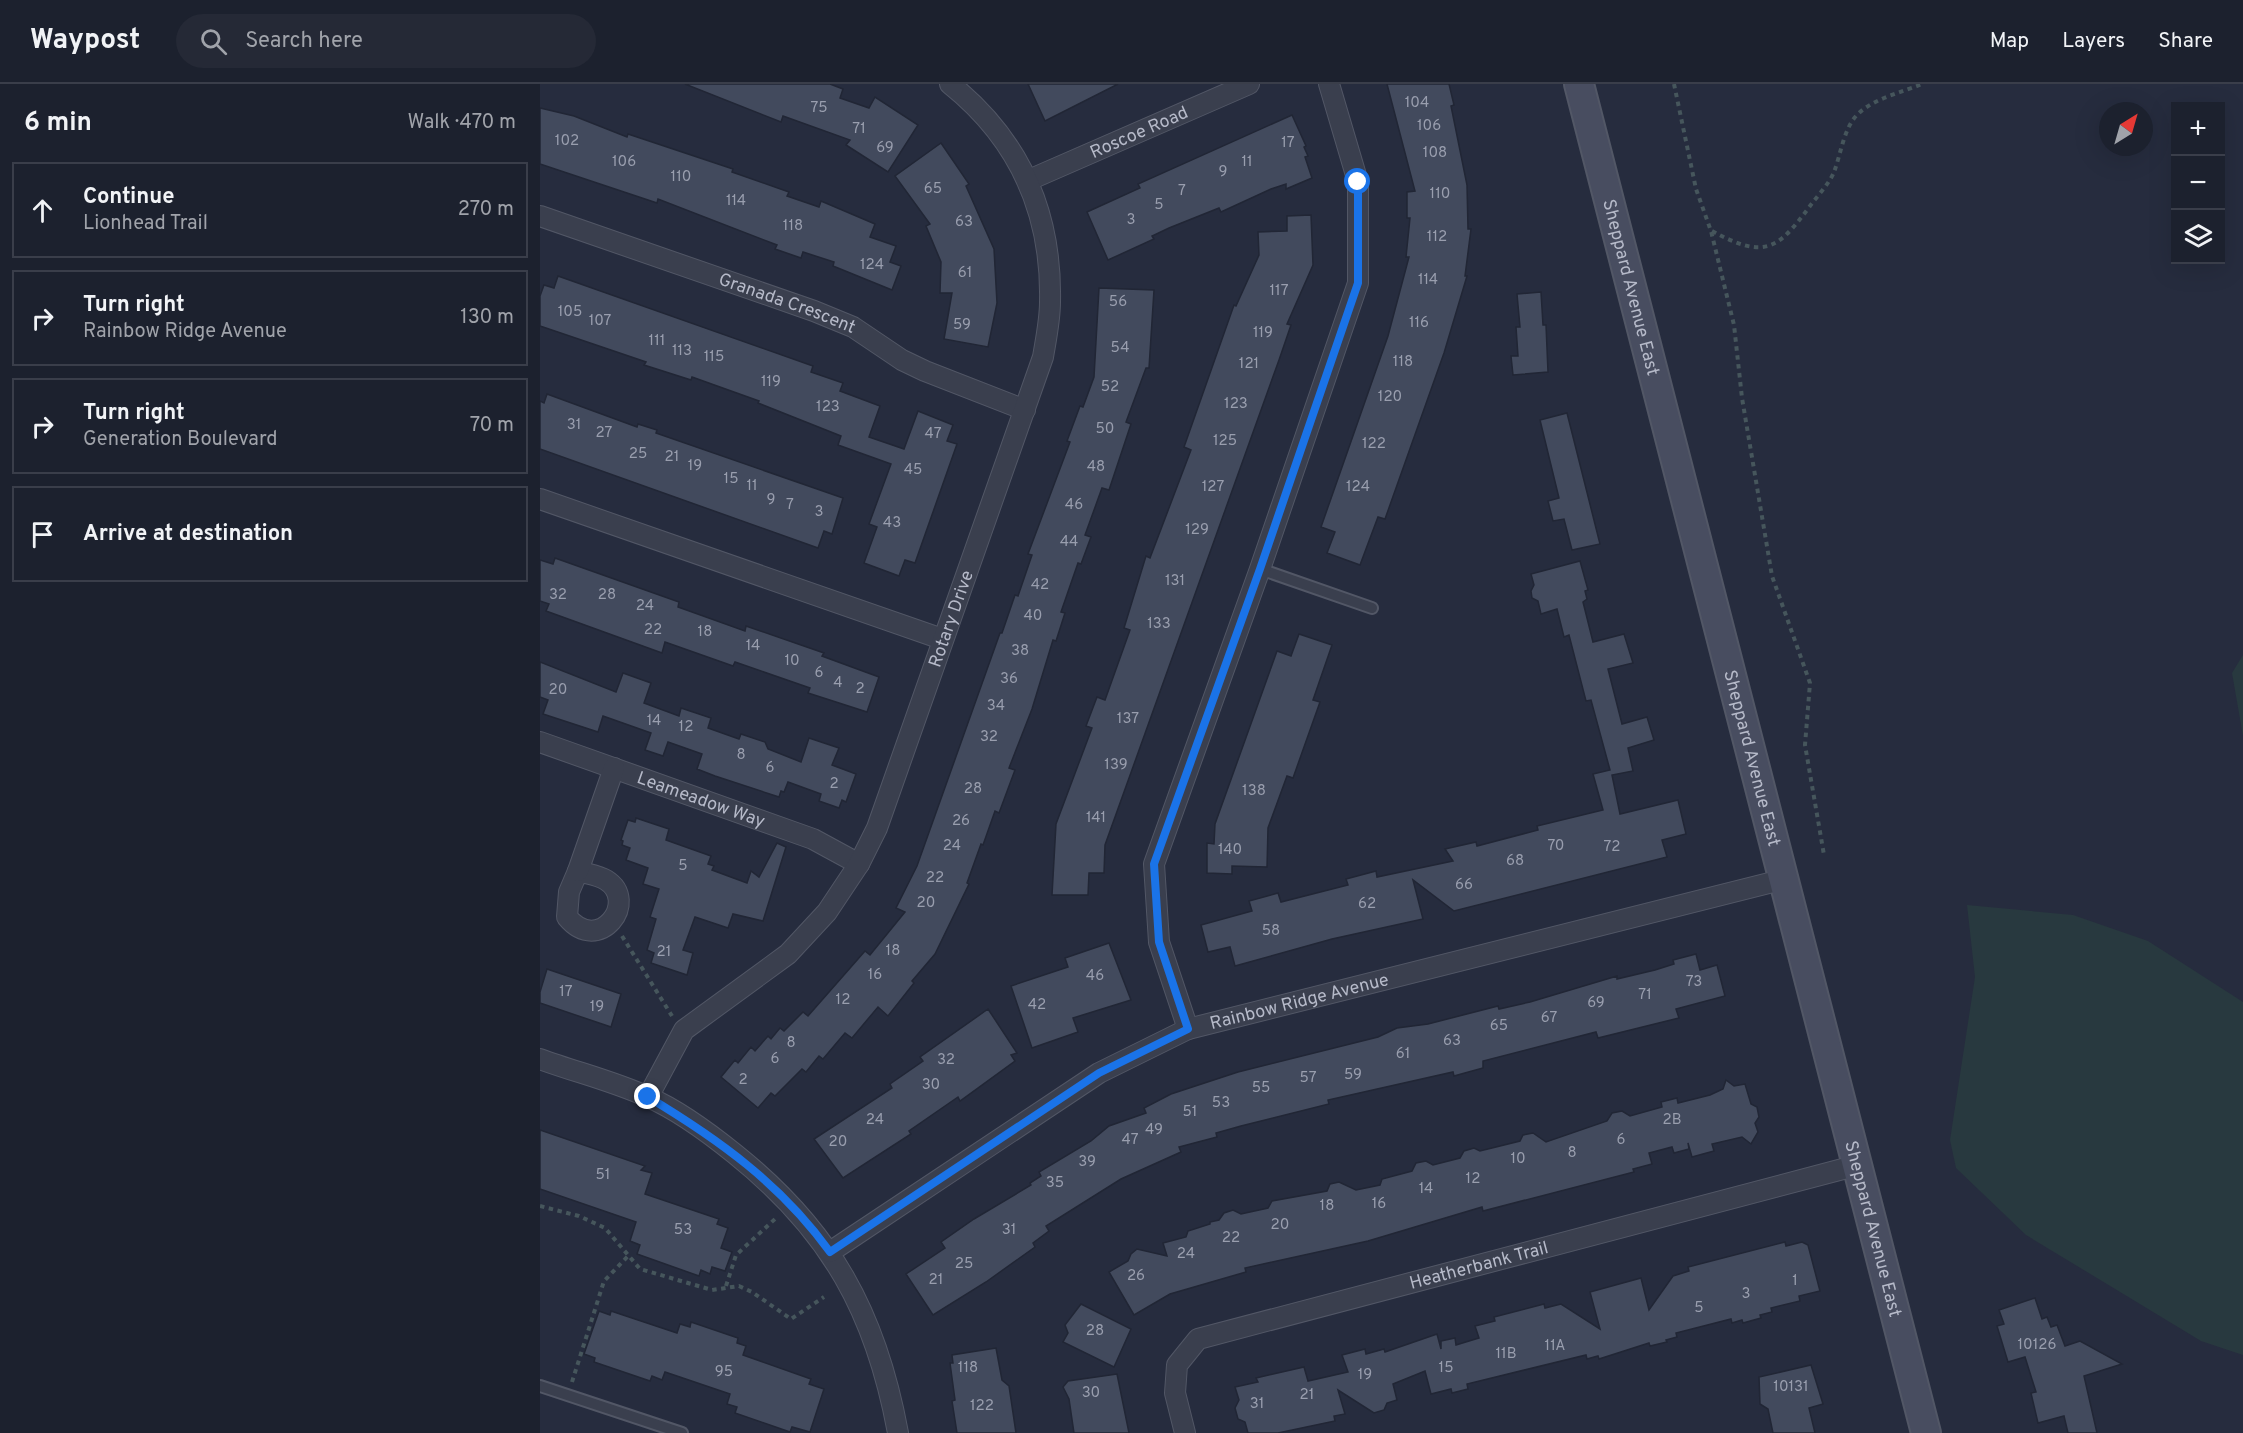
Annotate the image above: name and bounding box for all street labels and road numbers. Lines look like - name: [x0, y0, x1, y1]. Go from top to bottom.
- street label: Roscoe Road: [1087, 102, 1192, 165]
- street label: Sheppard Avenue East: [1596, 197, 1664, 378]
- street label: Granada Crescent: [715, 269, 859, 340]
- street label: Rotary Drive: [924, 568, 980, 671]
- street label: Sheppard Avenue East: [1717, 668, 1785, 849]
- street label: Leameadow Way: [633, 767, 768, 834]
- street label: Rainbow Ridge Avenue: [1208, 969, 1391, 1036]
- street label: Sheppard Avenue East: [1838, 1138, 1906, 1320]
- street label: Heatherbank Trail: [1407, 1237, 1551, 1296]

